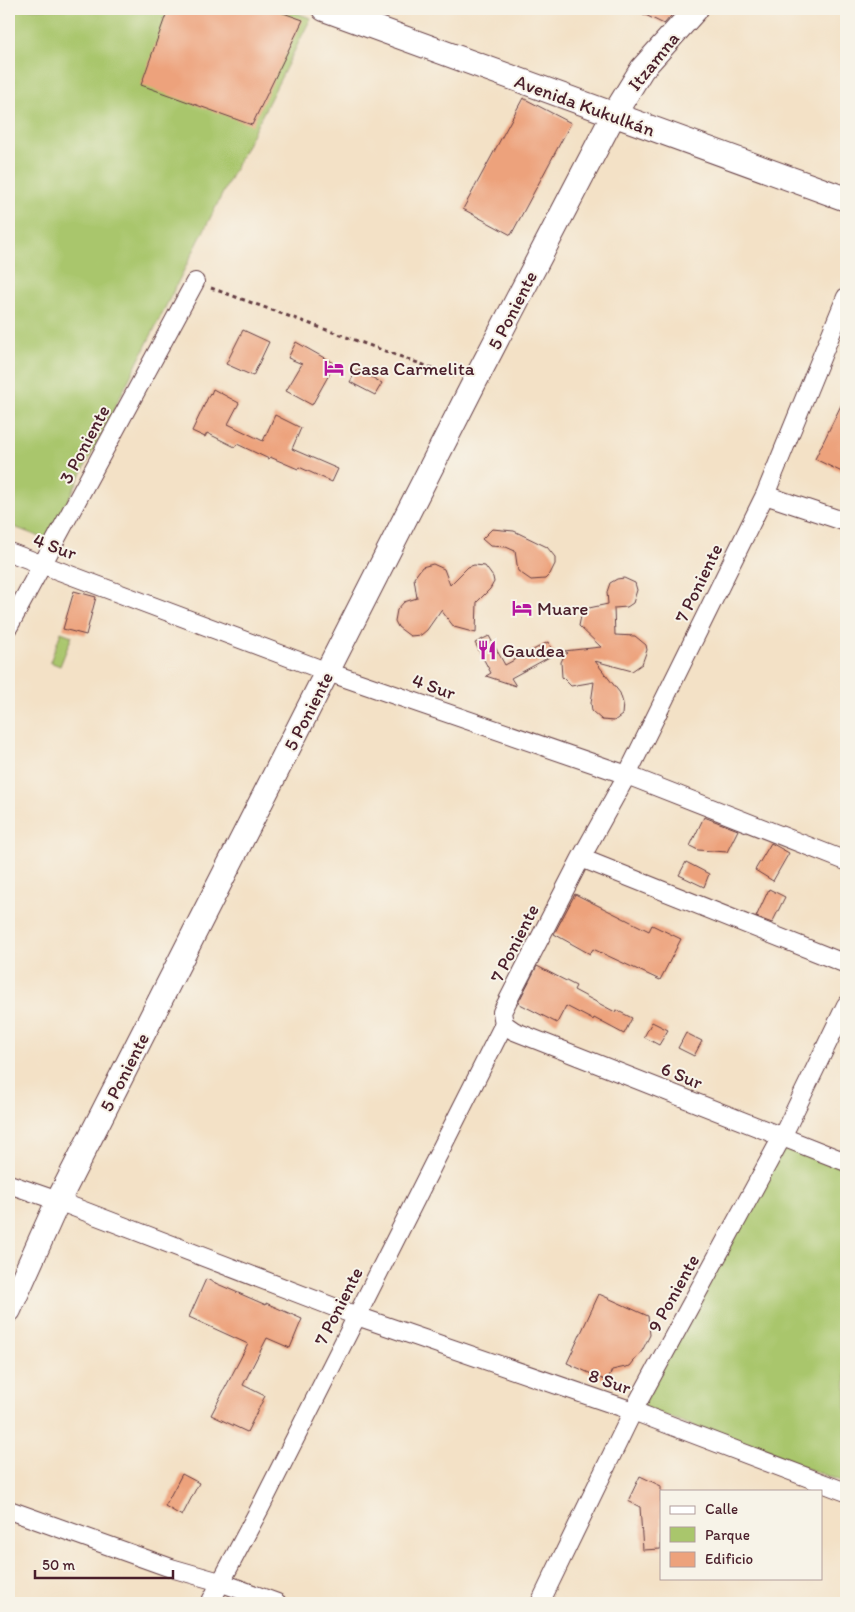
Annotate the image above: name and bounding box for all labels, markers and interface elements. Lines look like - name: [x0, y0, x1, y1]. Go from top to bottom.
- street label: Itzamna: [623, 27, 684, 95]
- street label: Avenida Kukulkán: [512, 69, 658, 142]
- street label: 5 Poniente: [483, 267, 542, 353]
- hotel icon: Casa Carmelita: [323, 357, 345, 379]
- place label: Casa Carmelita: [349, 357, 475, 380]
- street label: 3 Poniente: [54, 401, 115, 487]
- street label: 4 Sur: [30, 528, 80, 565]
- street label: 7 Poniente: [670, 540, 727, 626]
- hotel icon: Muare: [511, 597, 533, 619]
- place label: Muare: [537, 597, 589, 620]
- restaurant icon: Gaudea: [476, 639, 498, 661]
- place label: Gaudea: [502, 639, 565, 662]
- street label: 5 Poniente: [279, 668, 338, 754]
- street label: 4 Sur: [409, 668, 459, 705]
- street label: 7 Poniente: [485, 900, 544, 986]
- street label: 5 Poniente: [95, 1029, 154, 1115]
- street label: 6 Sur: [658, 1057, 707, 1094]
- street label: 9 Poniente: [643, 1250, 704, 1336]
- street label: 7 Poniente: [309, 1263, 368, 1349]
- street label: 8 Sur: [586, 1364, 635, 1400]
- legend: [660, 1490, 822, 1580]
- text: Calle: [705, 1500, 738, 1518]
- text: Parque: [705, 1526, 750, 1544]
- scale bar: [35, 1547, 172, 1579]
- text: Edificio: [705, 1550, 753, 1568]
- text: 50 m: [42, 1556, 75, 1574]

